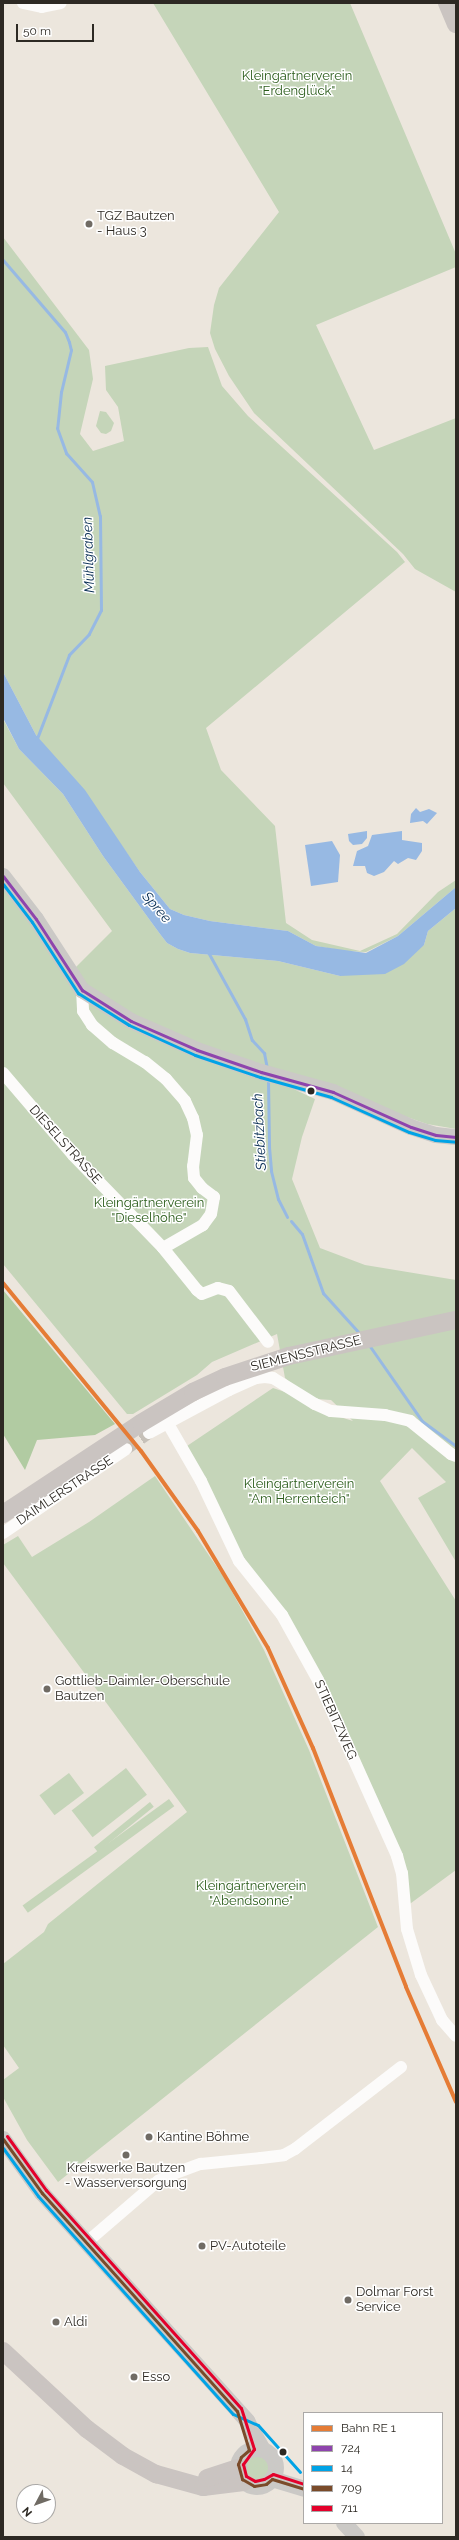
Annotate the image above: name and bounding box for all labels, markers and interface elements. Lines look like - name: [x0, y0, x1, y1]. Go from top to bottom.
- scale bar: [18, 16, 96, 42]
- text: 50 m: [23, 24, 51, 38]
- park label: Kleingärtnerverein "Erdenglück": [242, 69, 352, 100]
- place label: TGZ Bautzen - Haus 3: [97, 209, 175, 240]
- marker: TGZ Bautzen - Haus 3: [84, 219, 94, 229]
- water label: Mühlgraben: [78, 517, 98, 593]
- water label: Spree: [139, 888, 175, 926]
- unlabelled marker: [306, 1086, 316, 1096]
- water label: Stiebitzbach: [249, 1093, 269, 1171]
- street label: DIESELSTRASSE: [26, 1102, 104, 1188]
- park label: Kleingärtnerverein "Dieselhöhe": [94, 1196, 204, 1227]
- street label: SIEMENSSTRASSE: [249, 1333, 363, 1375]
- street label: DAIMLERSTRASSE: [14, 1453, 116, 1529]
- park label: Kleingärtnerverein "Am Herrenteich": [244, 1477, 354, 1508]
- place label: Gottlieb-Daimler-Oberschule Bautzen: [55, 1674, 230, 1705]
- street label: STIEBITZWEG: [310, 1678, 360, 1762]
- marker: Gottlieb-Daimler-Oberschule Bautzen: [42, 1684, 52, 1694]
- park label: Kleingärtnerverein "Abendsonne": [196, 1879, 306, 1910]
- place label: Kantine Böhme: [157, 2129, 249, 2145]
- marker: Kantine Böhme: [144, 2132, 154, 2142]
- marker: Kreiswerke Bautzen - Wasserversorgung: [121, 2150, 131, 2160]
- place label: Kreiswerke Bautzen - Wasserversorgung: [65, 2161, 187, 2192]
- place label: PV-Autoteile: [210, 2238, 286, 2254]
- marker: PV-Autoteile: [197, 2241, 207, 2251]
- place label: Dolmar Forst Service: [356, 2285, 434, 2316]
- marker: Dolmar Forst Service: [343, 2295, 353, 2305]
- place label: Aldi: [64, 2314, 87, 2330]
- marker: Aldi: [51, 2317, 61, 2327]
- place label: Esso: [142, 2369, 170, 2385]
- marker: Esso: [129, 2372, 139, 2382]
- legend: [303, 2412, 443, 2524]
- text: Bahn RE 1: [341, 2421, 396, 2435]
- text: 724: [341, 2441, 360, 2455]
- unlabelled marker: [278, 2447, 288, 2457]
- text: 14: [341, 2461, 353, 2475]
- text: 709: [341, 2481, 362, 2495]
- north arrow: [16, 2484, 56, 2524]
- text: 711: [341, 2501, 358, 2515]
- text: N: [20, 2504, 35, 2519]

